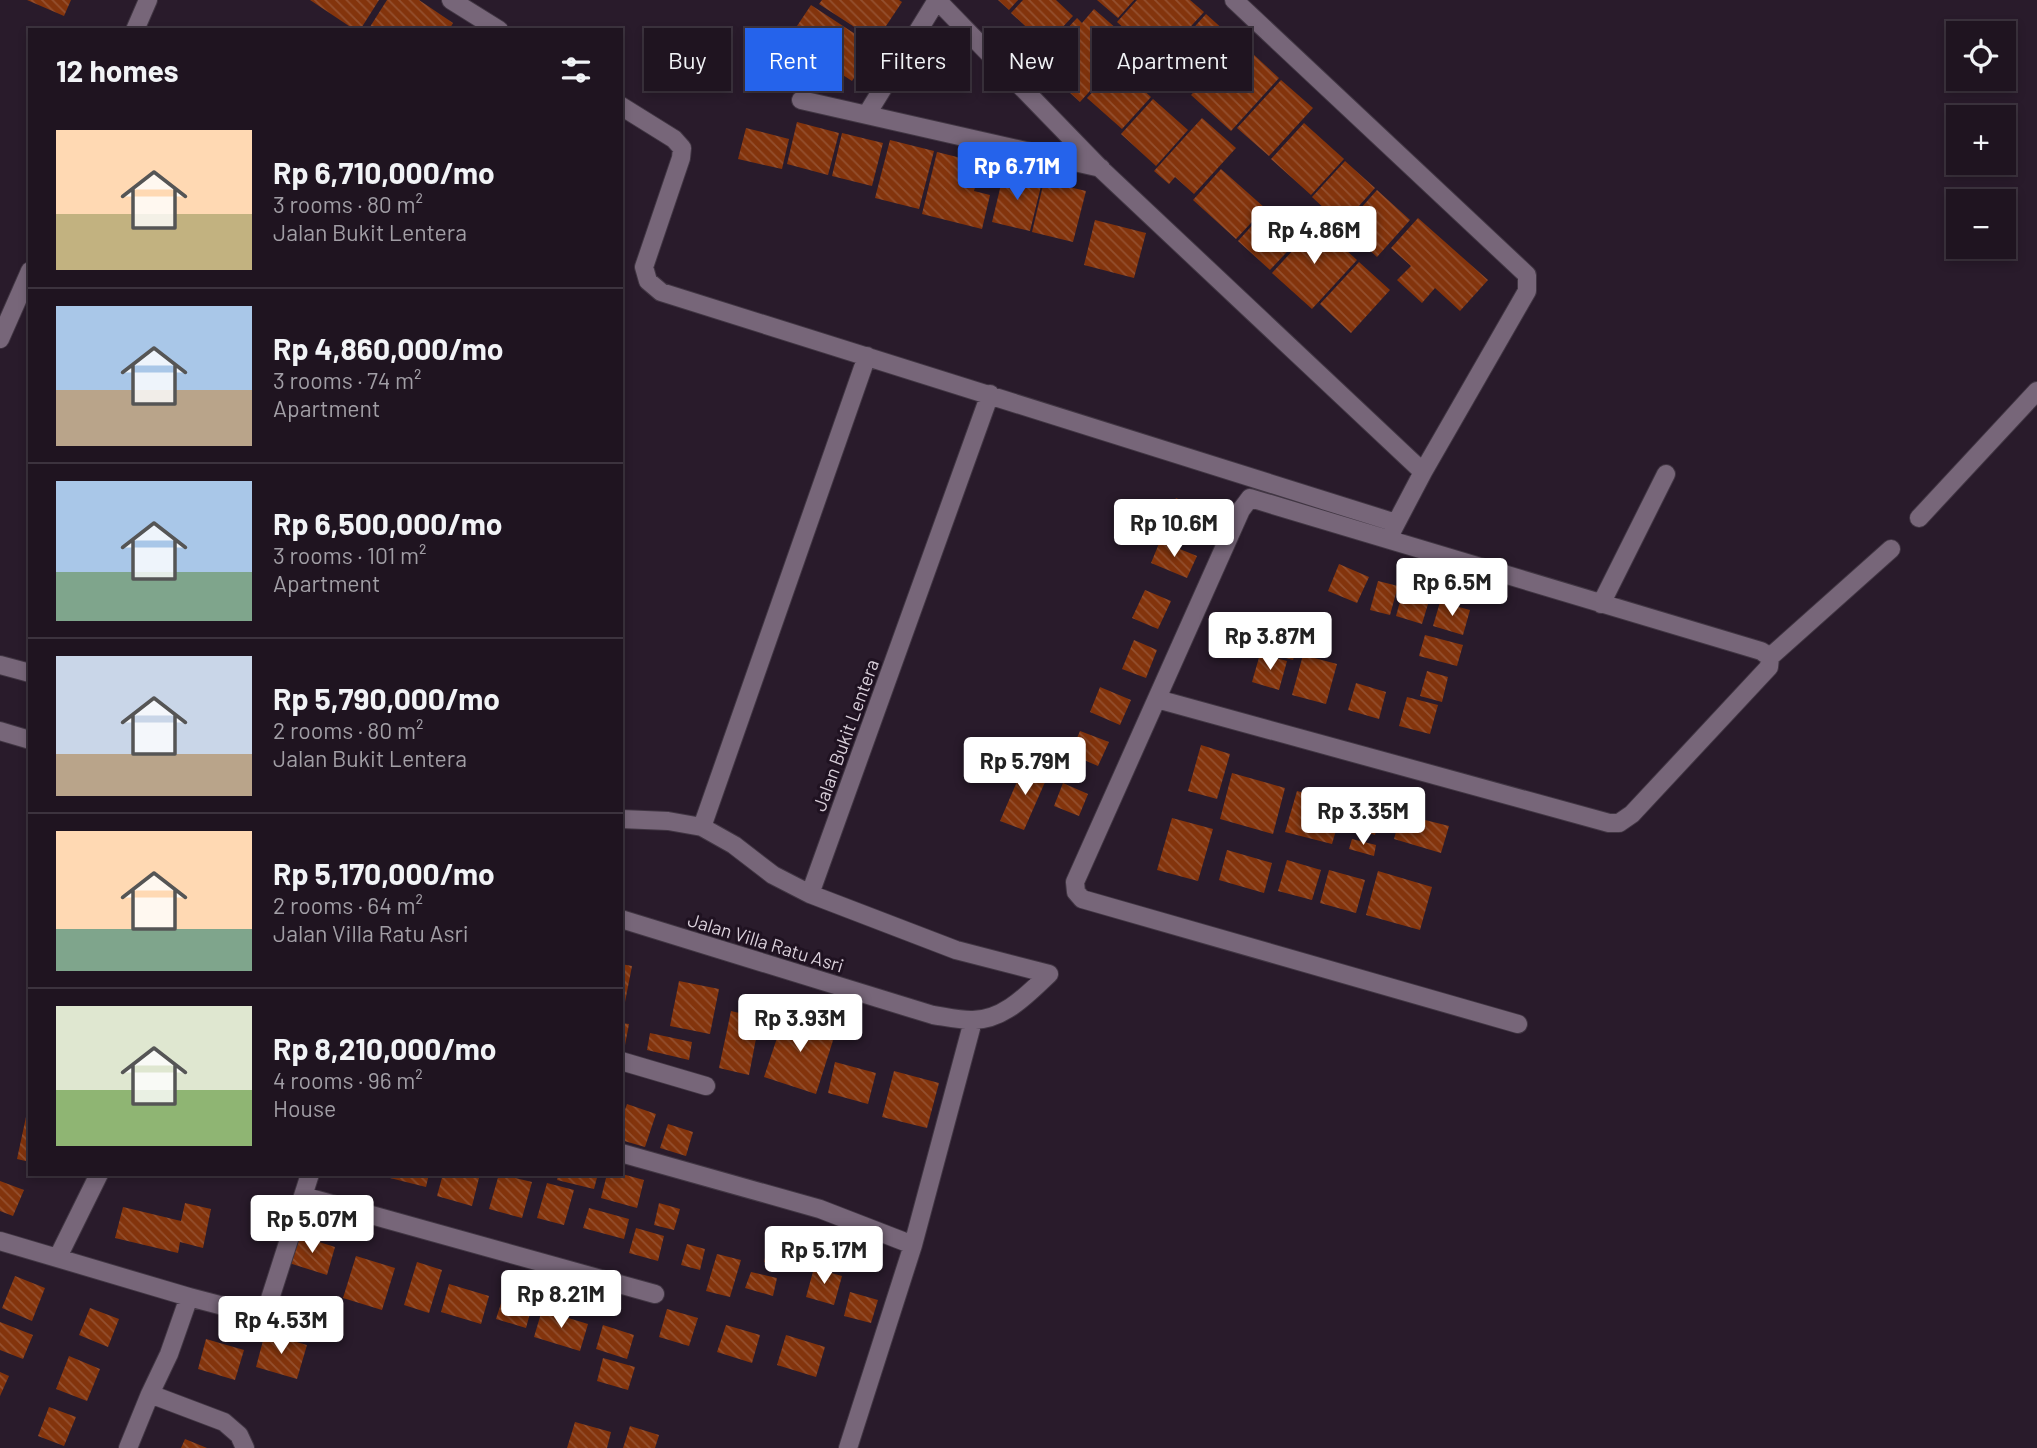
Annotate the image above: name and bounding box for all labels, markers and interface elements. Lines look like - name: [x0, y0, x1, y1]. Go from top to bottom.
- map controls: [1946, 21, 2016, 259]
- button: locate: [1946, 21, 2016, 91]
- chip: Buy: [644, 28, 731, 91]
- chip: Rent: [745, 28, 842, 91]
- chip: Filters: [856, 28, 970, 91]
- chip: New: [984, 28, 1078, 91]
- chip: Apartment: [1092, 28, 1252, 91]
- icon: filters: [557, 51, 595, 89]
- text: 12 homes: [56, 52, 179, 88]
- button: +: [1946, 105, 2016, 175]
- pin: Rp 6.71M: [945, 142, 1089, 202]
- text: Rp 6.71M: [974, 151, 1060, 179]
- text: Rp 6,710,000/mo: [273, 154, 495, 190]
- icon: home: [112, 158, 196, 242]
- button: −: [1946, 189, 2016, 259]
- text: 3 rooms · 80 m²: [273, 190, 423, 218]
- pin: Rp 4.86M: [1242, 206, 1386, 266]
- text: Rp 4.86M: [1267, 215, 1361, 243]
- text: Jalan Bukit Lentera: [273, 218, 467, 246]
- text: Rp 4,860,000/mo: [273, 330, 503, 366]
- icon: home: [112, 334, 196, 418]
- text: 3 rooms · 74 m²: [273, 366, 422, 394]
- text: Apartment: [273, 394, 380, 422]
- pin: Rp 10.6M: [1102, 500, 1246, 559]
- text: Rp 6,500,000/mo: [273, 505, 502, 541]
- text: Rp 10.6M: [1130, 508, 1218, 536]
- icon: home: [112, 509, 196, 593]
- text: 3 rooms · 101 m²: [273, 541, 426, 569]
- pin: Rp 6.5M: [1387, 558, 1517, 618]
- text: Rp 6.5M: [1412, 567, 1492, 595]
- text: Apartment: [273, 569, 380, 597]
- pin: Rp 3.87M: [1198, 612, 1342, 672]
- text: Rp 3.87M: [1225, 621, 1315, 649]
- street label: Jalan Bukit Lentera: [807, 656, 883, 814]
- text: Rp 5,790,000/mo: [273, 680, 500, 716]
- icon: home: [112, 684, 196, 768]
- text: 2 rooms · 80 m²: [273, 716, 423, 744]
- pin: Rp 5.79M: [953, 738, 1097, 797]
- text: Jalan Bukit Lentera: [273, 744, 467, 772]
- text: Rp 5.79M: [980, 746, 1070, 774]
- pin: Rp 3.35M: [1291, 788, 1435, 847]
- text: Rp 3.35M: [1317, 796, 1409, 824]
- text: Rp 5,170,000/mo: [273, 855, 495, 891]
- icon: home: [112, 859, 196, 943]
- text: 2 rooms · 64 m²: [273, 891, 423, 919]
- street label: Jalan Villa Ratu Asri: [685, 907, 847, 977]
- text: Jalan Villa Ratu Asri: [273, 919, 469, 947]
- pin: Rp 3.93M: [728, 995, 872, 1054]
- text: Rp 3.93M: [754, 1003, 846, 1031]
- text: Rp 8,210,000/mo: [273, 1030, 496, 1066]
- icon: home: [112, 1034, 196, 1118]
- text: 4 rooms · 96 m²: [273, 1066, 423, 1094]
- text: House: [273, 1094, 336, 1122]
- pin: Rp 5.07M: [240, 1196, 384, 1255]
- text: Rp 5.07M: [267, 1204, 357, 1232]
- pin: Rp 5.17M: [752, 1226, 896, 1286]
- text: Rp 5.17M: [781, 1235, 867, 1263]
- pin: Rp 8.21M: [489, 1270, 633, 1330]
- text: Rp 8.21M: [517, 1279, 605, 1307]
- pin: Rp 4.53M: [209, 1296, 353, 1356]
- text: Rp 4.53M: [234, 1305, 328, 1333]

